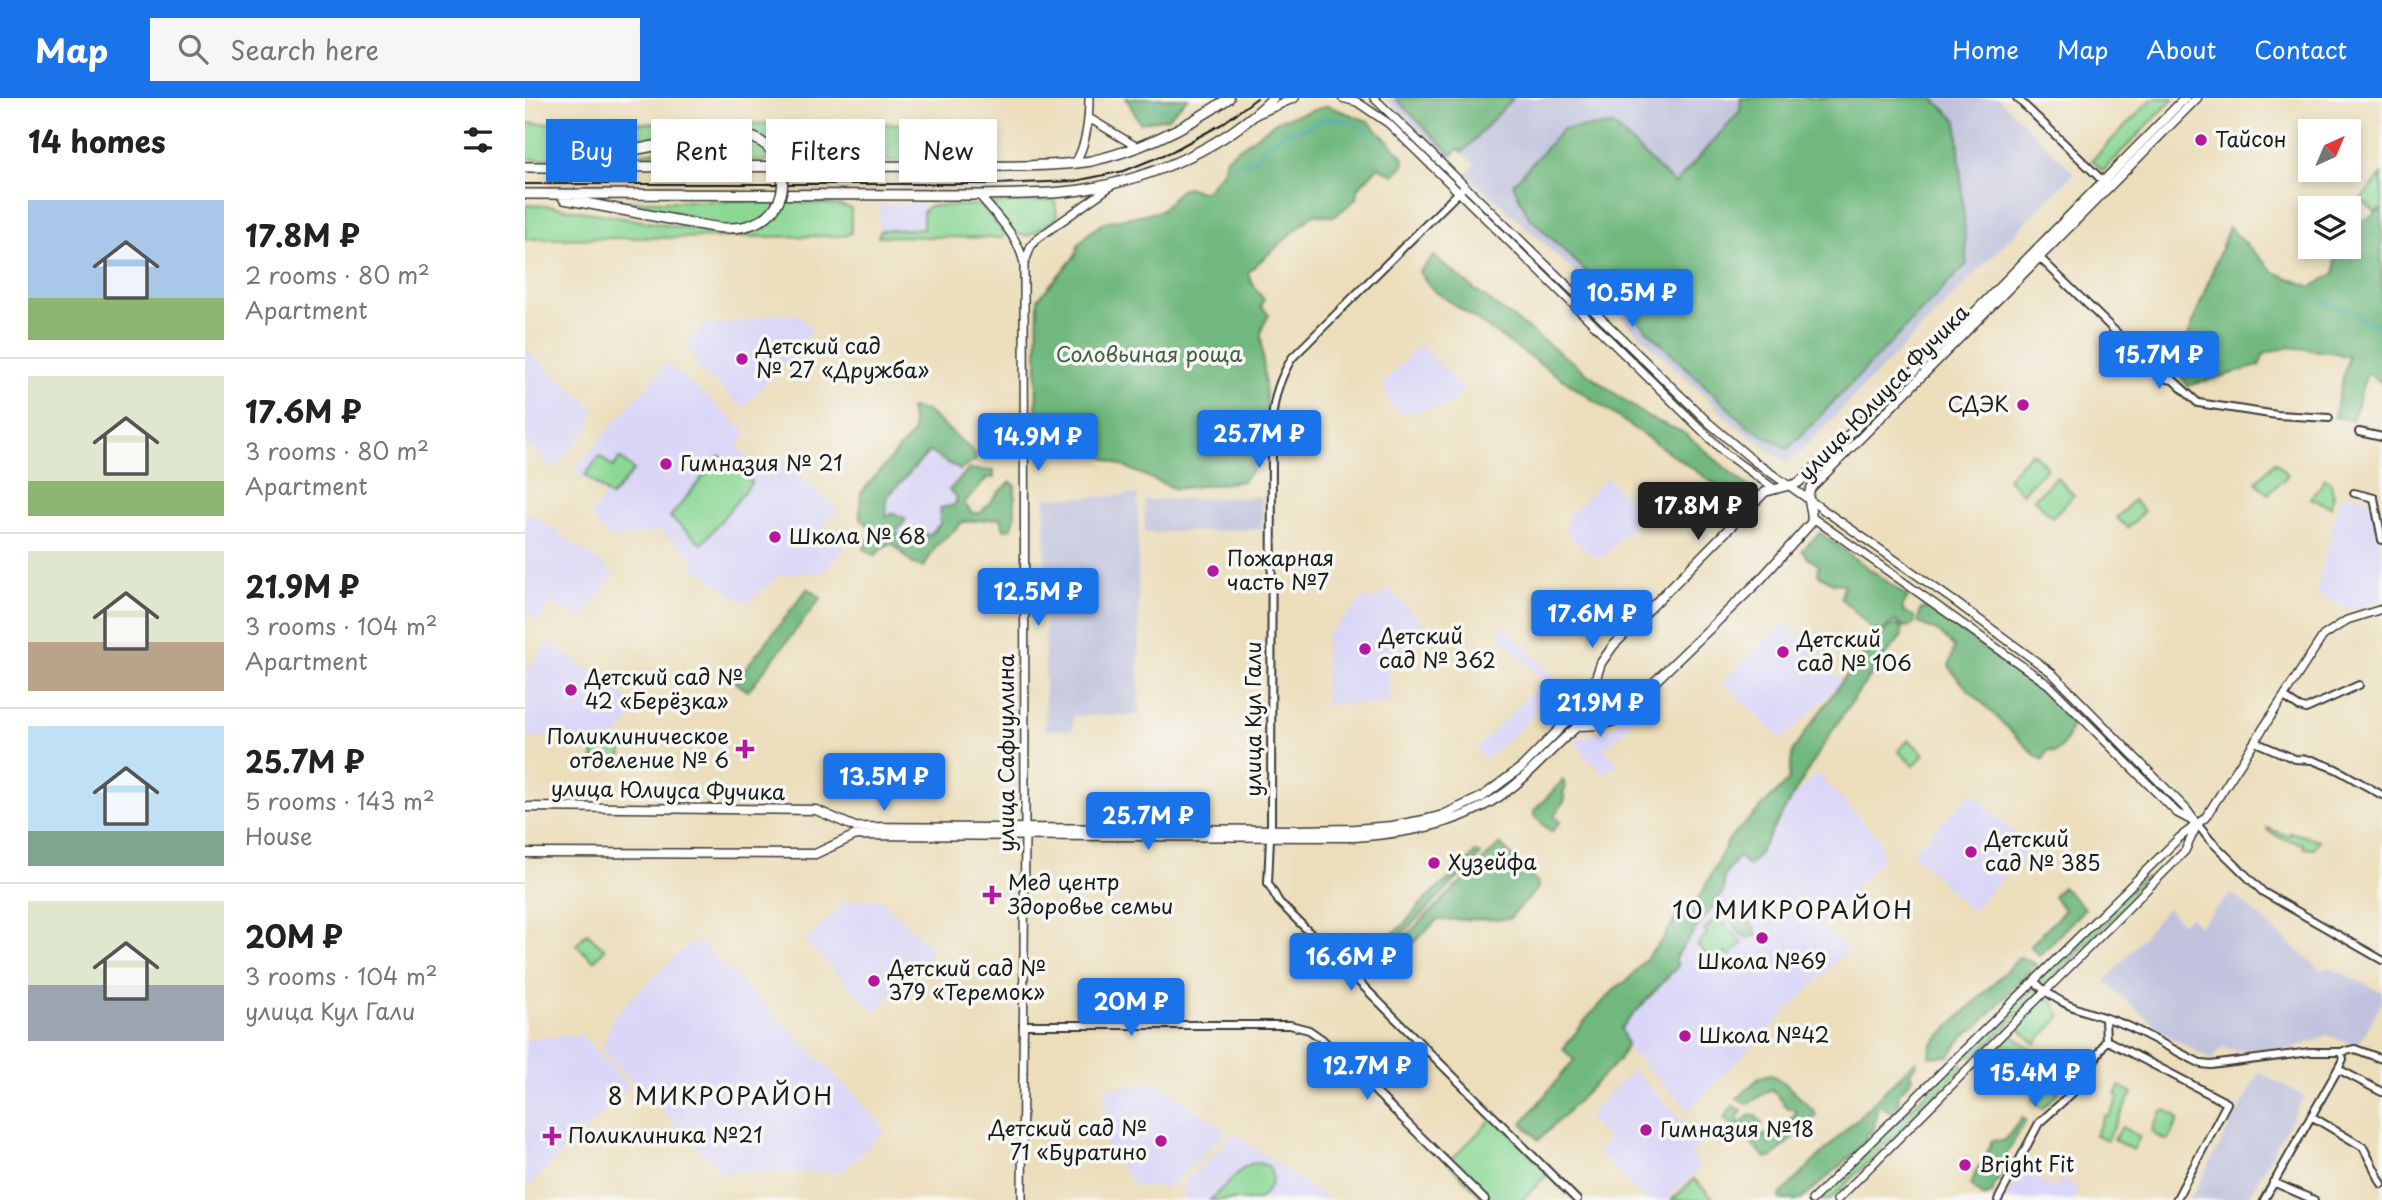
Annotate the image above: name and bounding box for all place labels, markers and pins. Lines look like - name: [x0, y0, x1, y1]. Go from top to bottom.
- place label: Тайсон: [2215, 122, 2287, 154]
- marker: Тайсон: [2193, 132, 2209, 148]
- pin: 10.5M ₽: [1567, 270, 1697, 329]
- place label: Детский сад № 27 «Дружба»: [755, 329, 929, 385]
- pin: 15.7M ₽: [2094, 331, 2224, 391]
- marker: Детский сад № 27 «Дружба»: [734, 351, 750, 367]
- place label: СДЭК: [1947, 387, 2009, 419]
- marker: СДЭК: [2015, 397, 2031, 413]
- pin: 25.7M ₽: [1194, 410, 1324, 470]
- pin: 14.9M ₽: [973, 414, 1103, 473]
- place label: Гимназия № 21: [680, 446, 843, 478]
- marker: Гимназия № 21: [658, 456, 674, 472]
- pin: 17.8M ₽: [1633, 482, 1763, 542]
- place label: Школа № 68: [789, 519, 926, 551]
- marker: Школа № 68: [767, 529, 783, 545]
- place label: Пожарная часть №7: [1227, 541, 1334, 597]
- marker: Пожарная часть №7: [1205, 563, 1221, 579]
- pin: 12.5M ₽: [973, 568, 1103, 628]
- pin: 17.6M ₽: [1527, 590, 1657, 650]
- place label: Детский сад № 362: [1378, 619, 1496, 675]
- place label: Детский сад № 106: [1796, 622, 1912, 678]
- marker: Детский сад № 362: [1357, 641, 1373, 657]
- marker: Детский сад № 106: [1775, 644, 1791, 660]
- place label: Детский сад № 42 «Берёзка»: [584, 660, 743, 716]
- pin: 21.9M ₽: [1535, 680, 1665, 739]
- marker: Детский сад № 42 «Берёзка»: [563, 682, 579, 698]
- place label: Поликлиническое отделение № 6: [547, 719, 729, 775]
- marker: Поликлиническое отделение № 6: [735, 739, 755, 759]
- pin: 13.5M ₽: [819, 754, 949, 813]
- pin: 25.7M ₽: [1083, 792, 1213, 852]
- place label: Детский сад № 385: [1984, 822, 2101, 878]
- marker: Детский сад № 385: [1963, 844, 1979, 860]
- place label: Хузейфа: [1448, 845, 1537, 877]
- marker: Хузейфа: [1426, 855, 1442, 871]
- place label: Мед центр Здоровье семьи: [1007, 865, 1173, 921]
- marker: Мед центр Здоровье семьи: [982, 885, 1002, 905]
- marker: Школа №69: [1754, 930, 1770, 946]
- pin: 16.6M ₽: [1286, 934, 1416, 993]
- place label: Школа №69: [1698, 944, 1826, 976]
- place label: Детский сад № 379 «Теремок»: [887, 951, 1046, 1007]
- marker: Детский сад № 379 «Теремок»: [866, 973, 882, 989]
- pin: 20M ₽: [1082, 978, 1180, 1038]
- place label: Школа №42: [1699, 1018, 1829, 1050]
- marker: Школа №42: [1677, 1028, 1693, 1044]
- pin: 12.7M ₽: [1302, 1042, 1432, 1102]
- pin: 15.4M ₽: [1970, 1049, 2100, 1109]
- place label: Детский сад № 71 «Буратино: [988, 1111, 1147, 1167]
- place label: Гимназия №18: [1660, 1112, 1814, 1144]
- place label: Поликлиника №21: [568, 1118, 763, 1150]
- marker: Гимназия №18: [1638, 1122, 1654, 1138]
- marker: Поликлиника №21: [542, 1126, 562, 1146]
- marker: Детский сад № 71 «Буратино: [1153, 1133, 1169, 1149]
- place label: Bright Fit: [1979, 1147, 2074, 1179]
- marker: Bright Fit: [1957, 1157, 1973, 1173]

